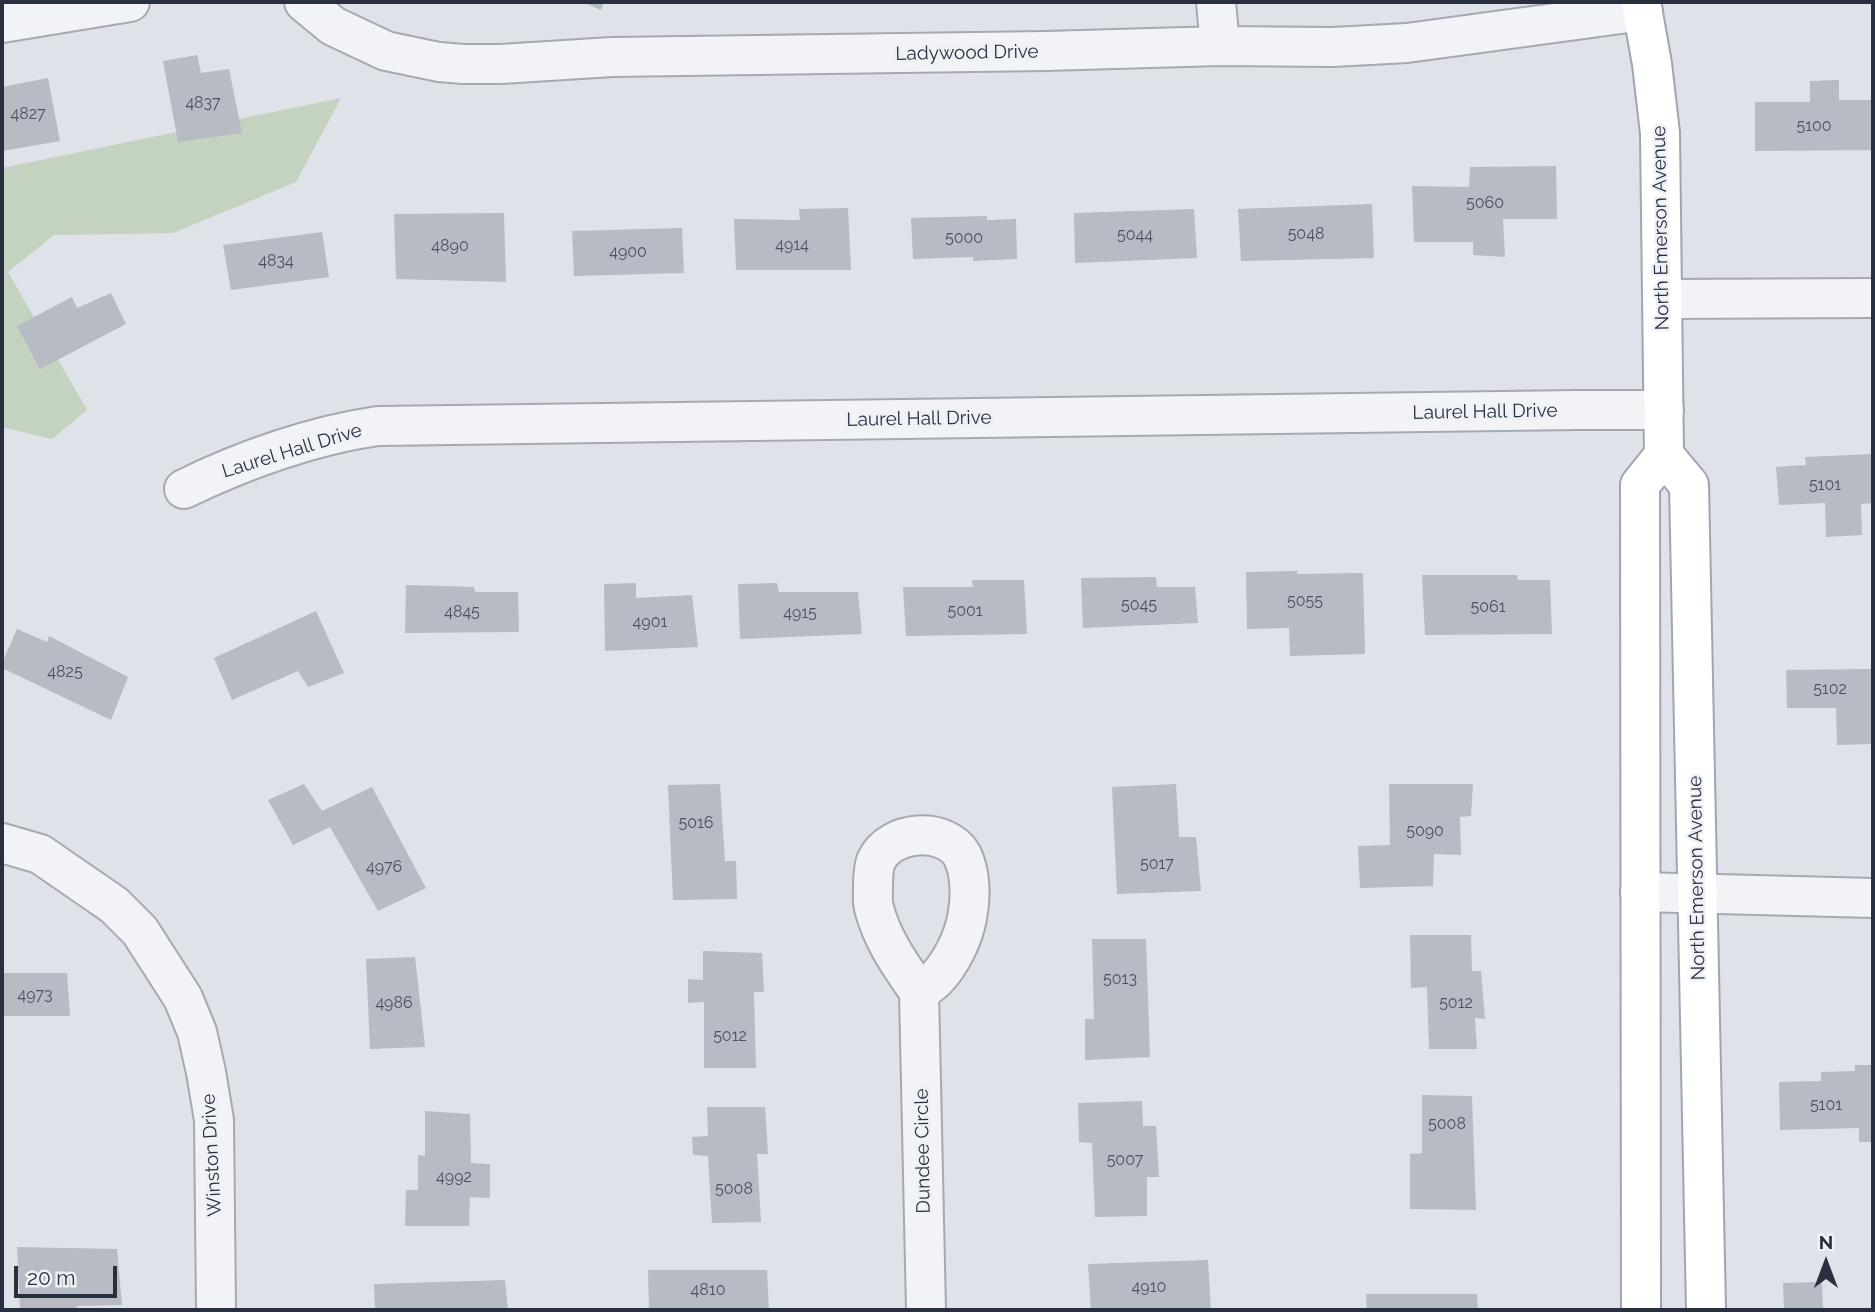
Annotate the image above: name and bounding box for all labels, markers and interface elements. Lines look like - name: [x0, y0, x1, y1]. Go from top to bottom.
- street label: Ladywood Drive: [895, 40, 1039, 66]
- house number: 4837: [185, 93, 221, 113]
- house number: 4827: [10, 104, 46, 124]
- house number: 5100: [1796, 116, 1832, 136]
- street label: North Emerson Avenue: [1648, 126, 1674, 330]
- house number: 5060: [1466, 193, 1504, 213]
- house number: 5048: [1288, 224, 1324, 244]
- house number: 5044: [1117, 225, 1153, 245]
- house number: 5000: [945, 228, 983, 248]
- house number: 4914: [775, 235, 809, 255]
- house number: 4890: [431, 236, 469, 256]
- house number: 4900: [609, 242, 647, 262]
- house number: 4834: [258, 251, 294, 271]
- street label: Laurel Hall Drive: [1412, 399, 1558, 425]
- street label: Laurel Hall Drive: [846, 406, 992, 432]
- street label: Laurel Hall Drive: [219, 419, 365, 483]
- house number: 5101: [1809, 475, 1841, 495]
- house number: 5055: [1287, 591, 1323, 611]
- house number: 5045: [1121, 595, 1157, 615]
- house number: 5061: [1470, 597, 1506, 617]
- house number: 5001: [947, 601, 983, 621]
- house number: 4845: [444, 602, 480, 622]
- house number: 4915: [783, 603, 817, 623]
- house number: 4901: [633, 612, 667, 632]
- house number: 4825: [47, 662, 83, 682]
- house number: 5102: [1813, 679, 1847, 699]
- street label: North Emerson Avenue: [1684, 776, 1710, 980]
- house number: 5016: [678, 813, 714, 833]
- house number: 5090: [1406, 821, 1444, 841]
- house number: 5017: [1140, 854, 1174, 874]
- house number: 4976: [366, 857, 402, 877]
- house number: 5013: [1103, 969, 1137, 989]
- house number: 4973: [17, 985, 53, 1005]
- house number: 4986: [375, 993, 413, 1013]
- house number: 5012: [1439, 993, 1473, 1013]
- house number: 5012: [713, 1026, 747, 1046]
- street label: Dundee Circle: [911, 1088, 935, 1214]
- street label: Winston Drive: [197, 1093, 227, 1217]
- house number: 5101: [1810, 1095, 1842, 1115]
- house number: 5008: [1428, 1114, 1466, 1134]
- house number: 5007: [1107, 1150, 1143, 1170]
- house number: 4992: [436, 1167, 472, 1187]
- house number: 5008: [715, 1179, 753, 1199]
- north arrow: [1791, 1228, 1861, 1298]
- text: N: [1819, 1231, 1833, 1253]
- scale bar: [18, 1252, 121, 1296]
- text: 20 m: [27, 1265, 75, 1290]
- house number: 4910: [1132, 1277, 1166, 1297]
- house number: 4810: [691, 1280, 725, 1300]

